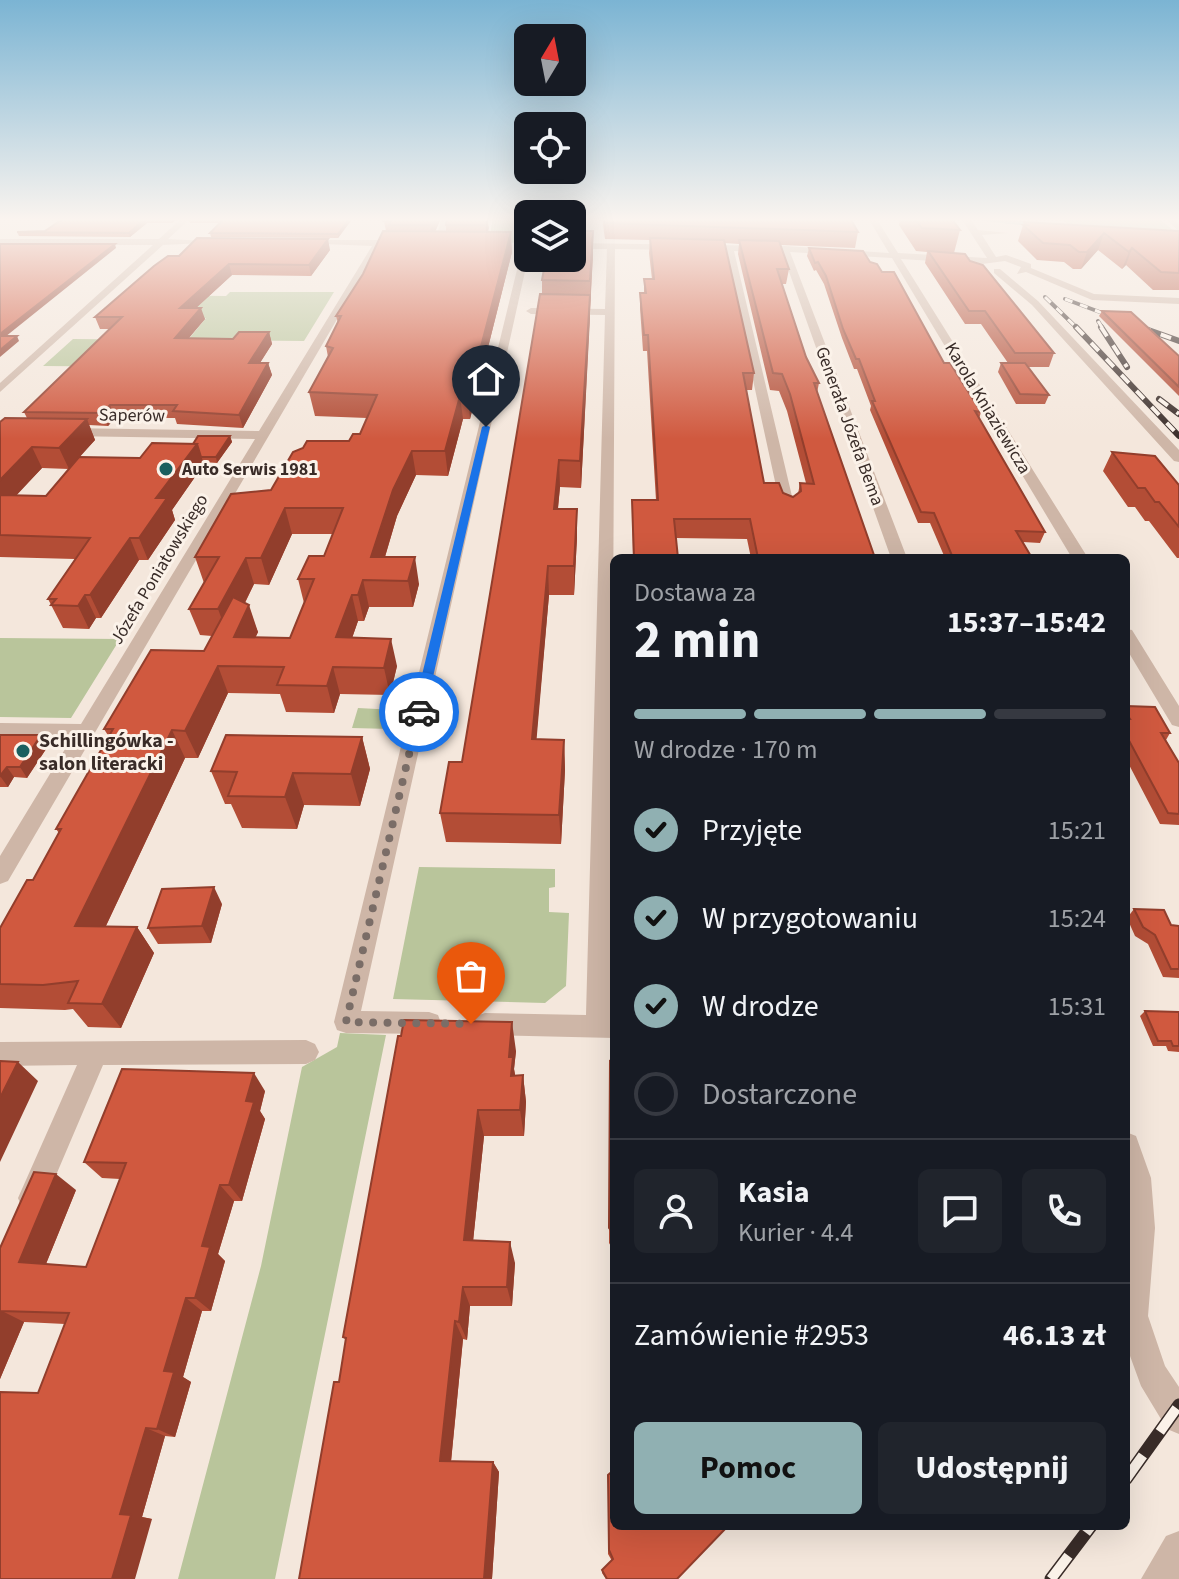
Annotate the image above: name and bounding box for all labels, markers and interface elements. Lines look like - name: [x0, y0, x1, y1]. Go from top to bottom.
- north arrow: [514, 24, 586, 96]
- map controls: [514, 24, 586, 272]
- button: locate: [514, 112, 586, 184]
- button: layers: [514, 200, 586, 272]
- street label: Karola Kniaziewicza: [938, 338, 1037, 479]
- street label: Generała Józefa Bema: [809, 343, 890, 509]
- pin: [452, 345, 520, 427]
- icon: home: [464, 357, 508, 401]
- street label: Saperów: [99, 402, 165, 429]
- place label: Auto Serwis 1981: [181, 457, 318, 482]
- marker: Auto Serwis 1981: [157, 460, 175, 478]
- street label: Józefa Poniatowskiego: [105, 489, 214, 649]
- text: Dostawa za: [634, 574, 756, 611]
- text: 15:37–15:42: [947, 601, 1106, 644]
- text: 2 min: [634, 604, 761, 678]
- courier: [379, 672, 459, 752]
- icon: car: [397, 690, 441, 734]
- place label: Schillingówka - salon literacki: [39, 727, 174, 778]
- text: W drodze · 170 m: [634, 731, 817, 768]
- marker: Schillingówka - salon literacki: [14, 742, 32, 760]
- icon: check: [634, 808, 678, 852]
- text: Przyjęte: [702, 809, 802, 852]
- text: 15:21: [1048, 812, 1106, 849]
- icon: check: [634, 896, 678, 940]
- text: W przygotowaniu: [702, 897, 918, 940]
- text: 15:24: [1048, 900, 1106, 937]
- pin: [437, 942, 505, 1024]
- icon: bag: [449, 954, 493, 998]
- icon: check: [634, 984, 678, 1028]
- text: W drodze: [702, 985, 819, 1028]
- text: 15:31: [1048, 988, 1106, 1025]
- text: Dostarczone: [702, 1073, 857, 1116]
- button: person: [634, 1169, 718, 1253]
- button: chat: [918, 1169, 1002, 1253]
- button: phone: [1022, 1169, 1106, 1253]
- text: Kasia: [738, 1171, 810, 1214]
- text: Kurier · 4.4: [738, 1214, 853, 1251]
- text: Zamówienie #2953: [634, 1314, 869, 1357]
- text: 46.13 zł: [1003, 1314, 1106, 1357]
- button: Pomoc: [634, 1422, 862, 1514]
- button: Udostępnij: [878, 1422, 1106, 1514]

